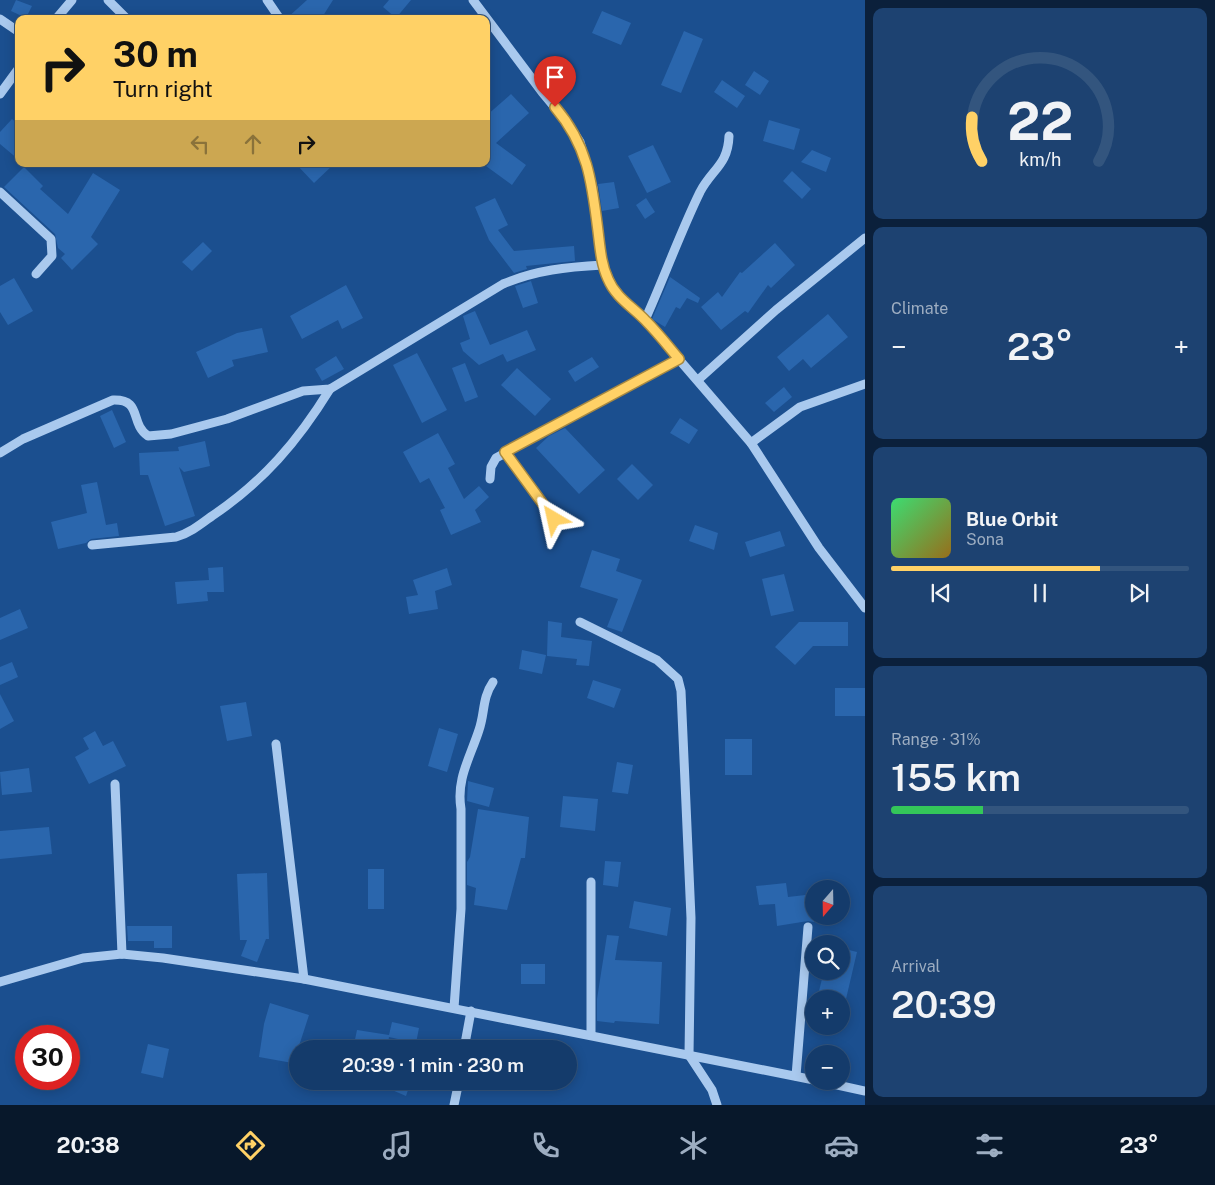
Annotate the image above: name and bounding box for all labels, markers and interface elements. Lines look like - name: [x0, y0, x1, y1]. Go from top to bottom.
- text: 30 m: [113, 34, 198, 75]
- icon: right: [30, 35, 95, 100]
- pin: [534, 56, 576, 107]
- icon: arrive: [541, 63, 569, 91]
- text: Turn right: [113, 76, 213, 102]
- text: 22: [1007, 91, 1073, 152]
- icon: left: [186, 130, 214, 158]
- icon: ahead: [239, 130, 267, 158]
- icon: right: [292, 130, 320, 158]
- text: km/h: [1019, 149, 1061, 170]
- text: Climate: [891, 299, 948, 318]
- text: 23°: [1007, 324, 1073, 369]
- text: −: [891, 330, 907, 363]
- text: +: [1173, 330, 1189, 363]
- position arrow: [527, 492, 579, 544]
- text: Blue Orbit: [966, 508, 1058, 530]
- text: Sona: [966, 530, 1004, 549]
- icon: previous: [927, 579, 955, 607]
- icon: pause: [1026, 579, 1054, 607]
- icon: next: [1125, 579, 1153, 607]
- text: Range · 31%: [891, 730, 981, 749]
- text: 155 km: [891, 755, 1021, 800]
- north arrow: [805, 880, 850, 925]
- map controls: [805, 880, 850, 1090]
- button: search: [805, 935, 850, 980]
- text: Arrival: [891, 957, 940, 976]
- text: 20:39: [891, 982, 997, 1027]
- button: +: [805, 990, 850, 1035]
- speed limit sign: 30: [15, 1025, 80, 1090]
- button: −: [805, 1045, 850, 1090]
- text: 20:39 · 1 min · 230 m: [342, 1054, 524, 1076]
- icon: directions: [233, 1128, 268, 1163]
- icon: music: [380, 1128, 415, 1163]
- icon: phone: [528, 1128, 563, 1163]
- icon: climate: [676, 1128, 711, 1163]
- icon: car: [824, 1128, 859, 1163]
- icon: filters: [972, 1128, 1007, 1163]
- text: 20:38: [56, 1132, 120, 1158]
- text: 23°: [1120, 1132, 1159, 1158]

